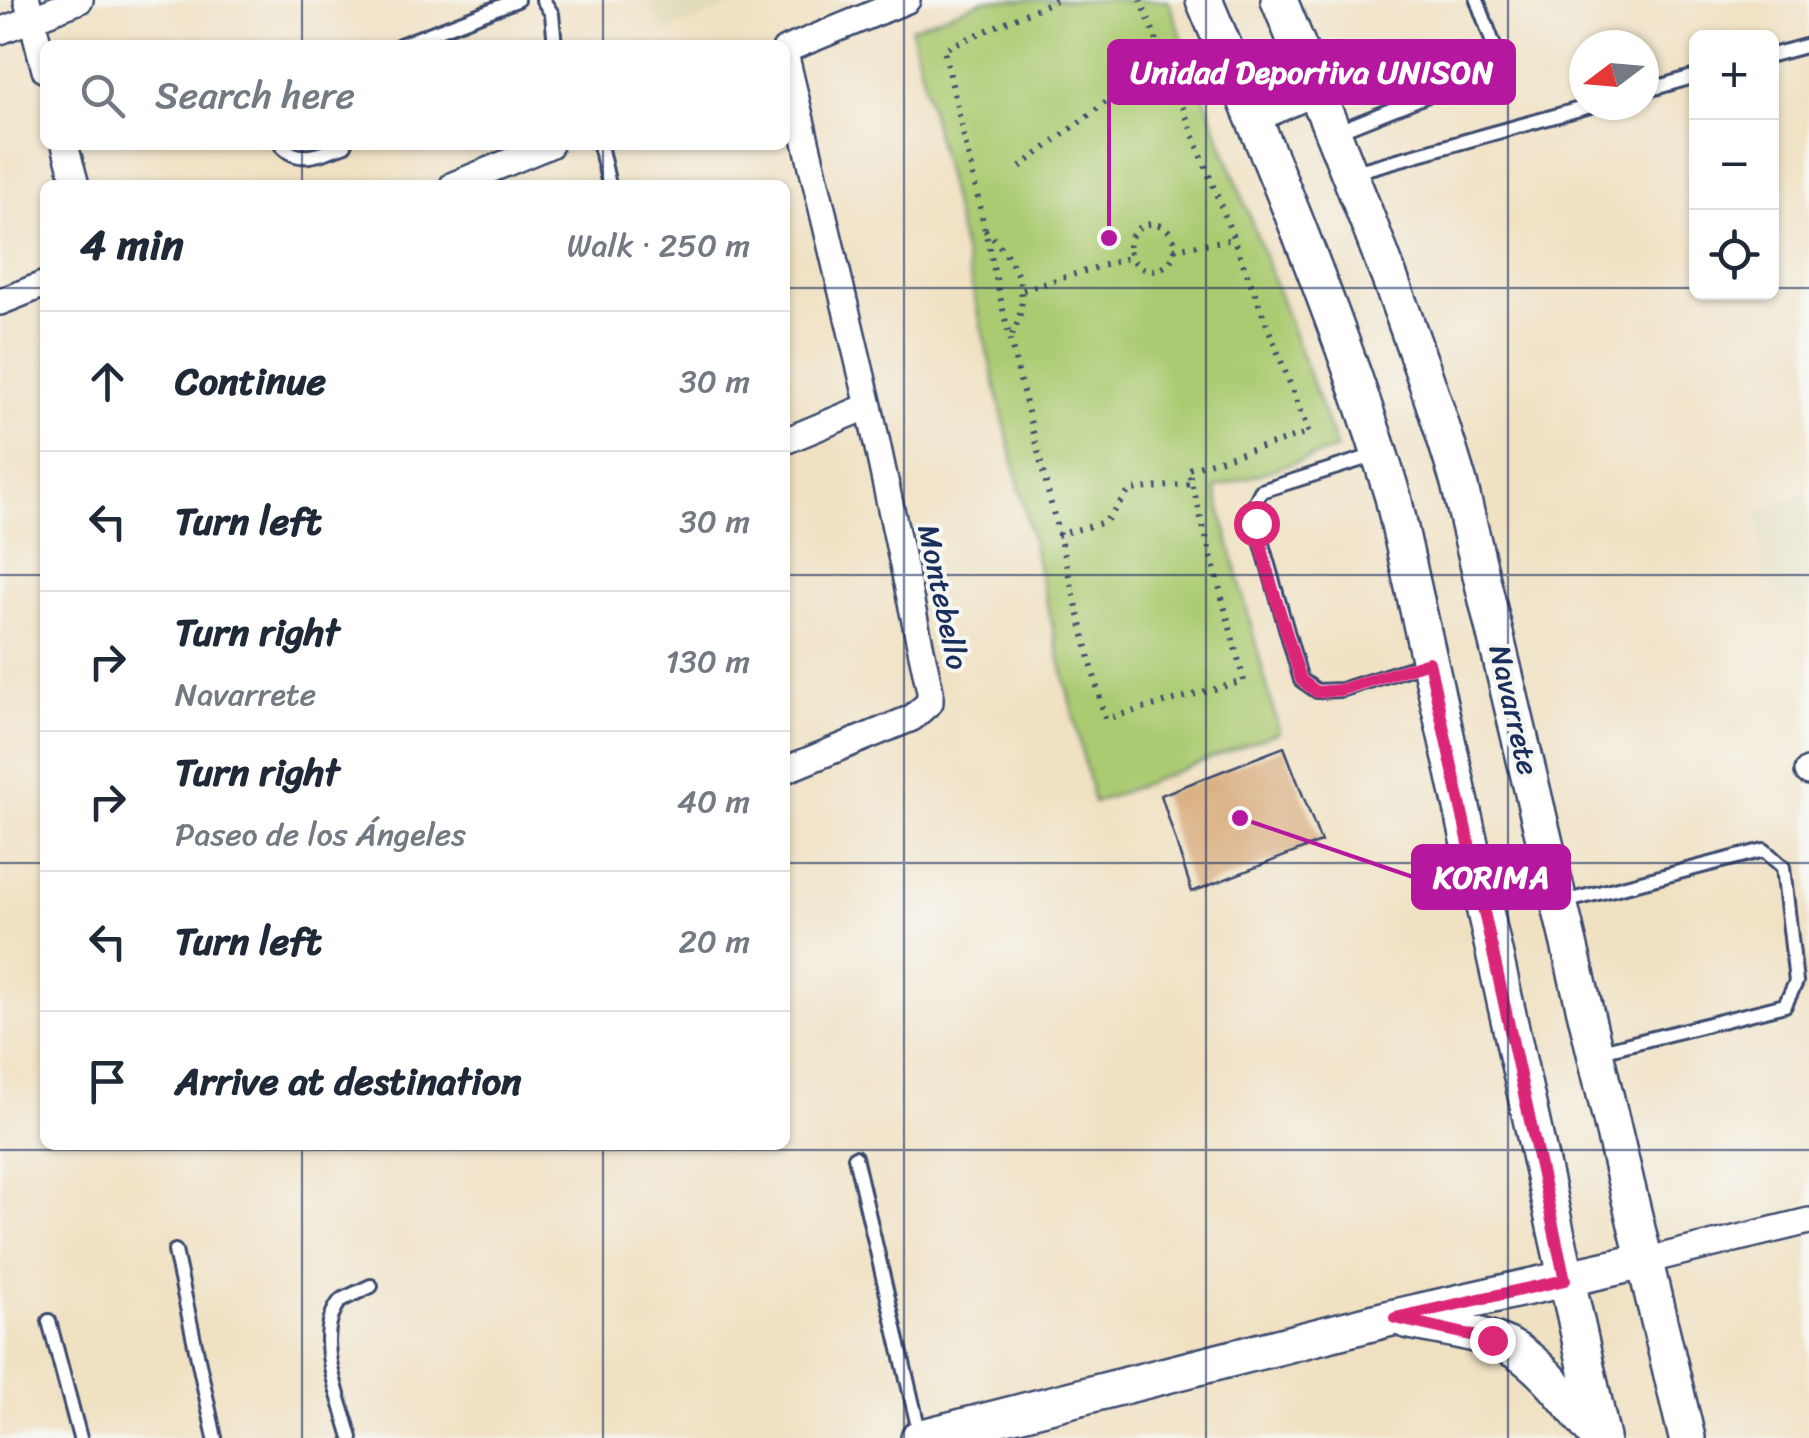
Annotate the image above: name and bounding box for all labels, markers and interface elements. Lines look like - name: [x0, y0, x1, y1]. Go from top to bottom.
- north arrow: [1569, 30, 1659, 120]
- map controls: [1689, 30, 1779, 300]
- button: +: [1689, 30, 1779, 120]
- search box: [40, 40, 790, 150]
- callout: Unidad Deportiva UNISON: [1109, 41, 1514, 103]
- text: Unidad Deportiva UNISON: [1130, 44, 1494, 101]
- text: Search here: [155, 62, 355, 129]
- icon: search: [75, 68, 130, 123]
- button: −: [1689, 120, 1779, 210]
- text: 4 min: [80, 208, 184, 282]
- button: locate: [1689, 210, 1779, 300]
- text: Walk · 250 m: [567, 217, 750, 274]
- text: Continue: [175, 348, 326, 415]
- text: 30 m: [679, 353, 750, 410]
- icon: ahead: [80, 354, 135, 409]
- text: Turn left: [175, 488, 321, 555]
- text: 30 m: [679, 493, 750, 550]
- icon: left: [80, 494, 135, 549]
- route start: [1234, 501, 1280, 547]
- street label: Montebello: [901, 519, 985, 675]
- text: Turn right: [175, 599, 340, 666]
- text: 130 m: [666, 633, 750, 690]
- icon: right: [80, 634, 135, 689]
- street label: Navarrete: [1473, 639, 1555, 781]
- text: Navarrete: [175, 666, 316, 723]
- text: Turn right: [175, 739, 340, 806]
- text: 40 m: [677, 773, 750, 830]
- icon: right: [80, 774, 135, 829]
- text: Paseo de los Ángeles: [175, 806, 466, 863]
- callout: KORIMA: [1413, 846, 1569, 908]
- text: KORIMA: [1432, 849, 1549, 906]
- text: Turn left: [175, 908, 321, 975]
- text: 20 m: [678, 913, 750, 970]
- icon: left: [80, 914, 135, 969]
- text: Arrive at destination: [175, 1048, 522, 1115]
- icon: arrive: [80, 1054, 135, 1109]
- route end: [1470, 1318, 1516, 1364]

